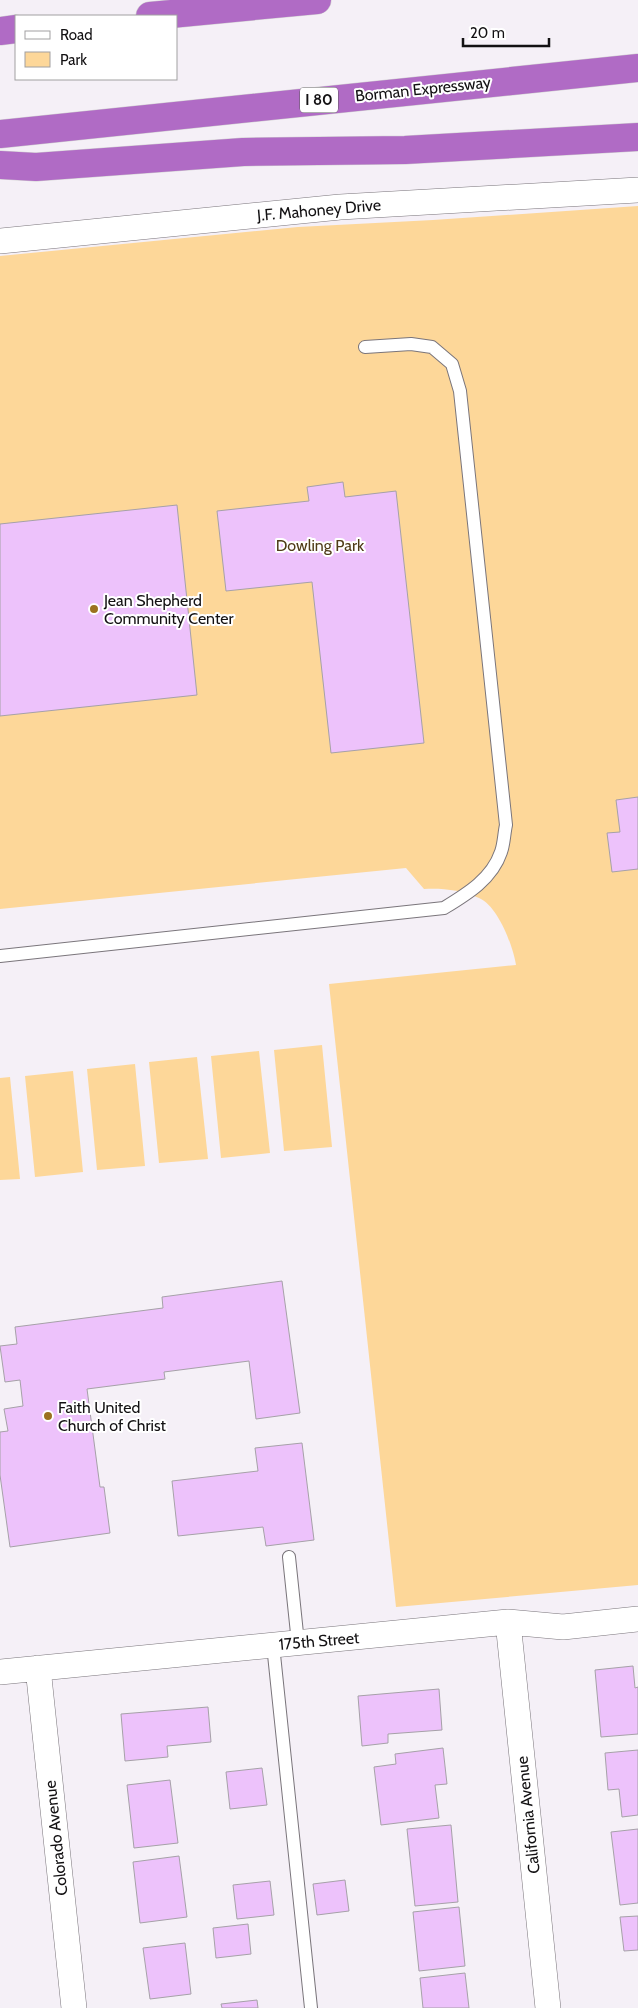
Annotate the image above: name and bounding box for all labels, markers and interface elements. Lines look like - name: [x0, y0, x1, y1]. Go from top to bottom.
- legend: [15, 15, 178, 80]
- scale bar: [463, 15, 549, 47]
- text: 20 m: [470, 24, 505, 42]
- text: Road: [60, 26, 93, 44]
- text: Park: [60, 51, 87, 69]
- street label: Borman Expressway: [354, 72, 492, 106]
- road number: I 80: [300, 88, 338, 112]
- street label: J.F. Mahoney Drive: [255, 195, 382, 225]
- park label: Dowling Park: [276, 536, 365, 555]
- place label: Jean Shepherd Community Center: [103, 591, 234, 628]
- marker: Jean Shepherd Community Center: [88, 603, 100, 615]
- place label: Faith United Church of Christ: [58, 1398, 167, 1435]
- marker: Faith United Church of Christ: [42, 1410, 54, 1422]
- street label: 175th Street: [278, 1628, 361, 1654]
- street label: California Avenue: [512, 1755, 544, 1875]
- street label: Colorado Avenue: [41, 1780, 71, 1896]

